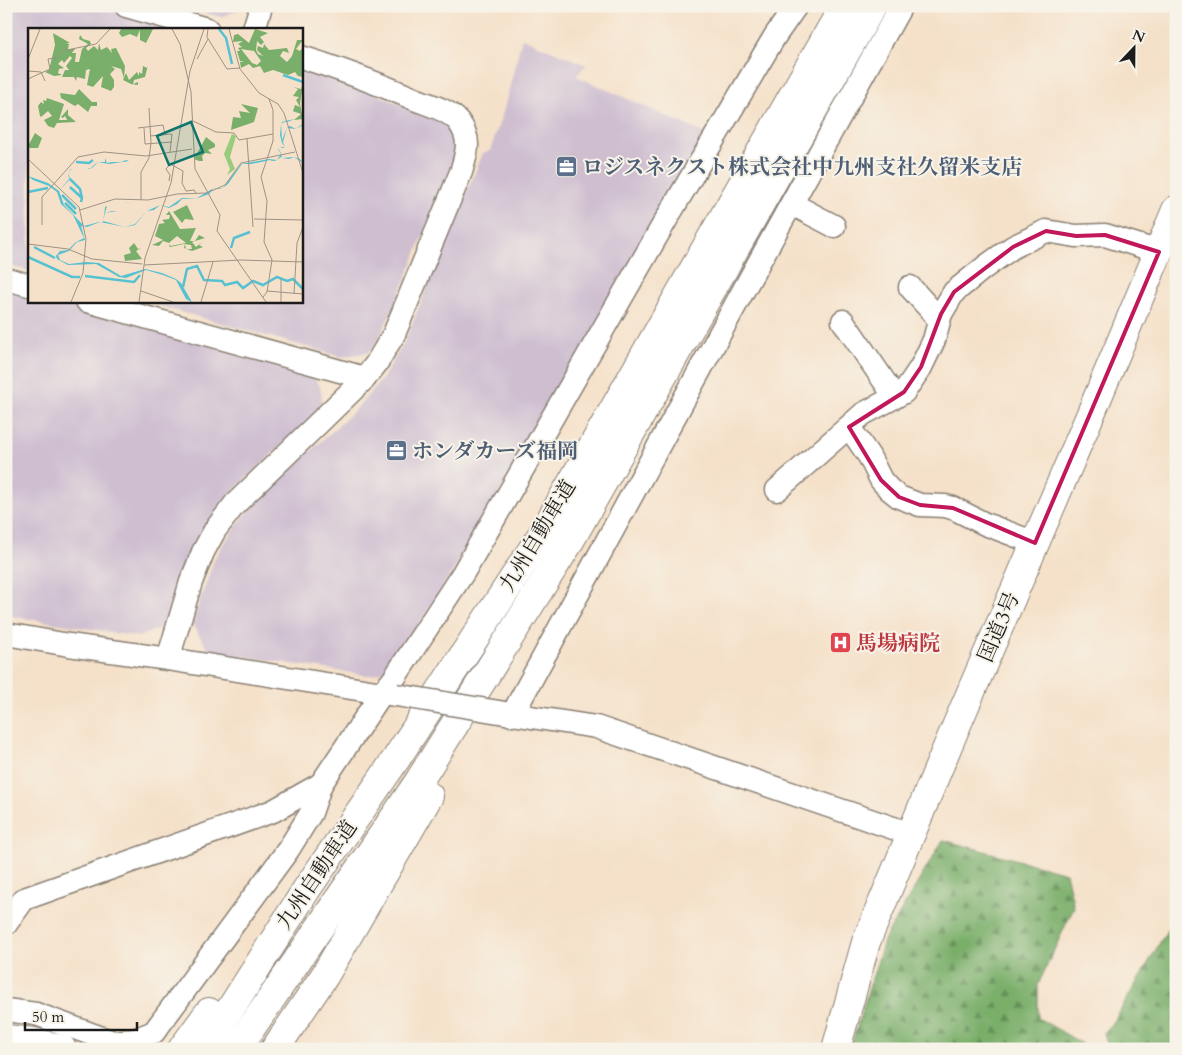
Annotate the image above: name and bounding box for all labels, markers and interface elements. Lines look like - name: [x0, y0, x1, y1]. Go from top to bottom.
- north arrow: [1110, 22, 1160, 72]
- text: N: [1129, 25, 1148, 47]
- inset map: [28, 28, 302, 302]
- place label: ロジスネクスト株式会社中九州支社久留米支店: [582, 153, 1022, 182]
- office icon: ロジスネクスト株式会社中九州支社久留米支店: [554, 155, 578, 179]
- place label: ホンダカーズ福岡: [412, 437, 578, 466]
- office icon: ホンダカーズ福岡: [384, 439, 408, 463]
- street label: 九州自動車道: [493, 475, 583, 597]
- street label: 国道3号: [971, 587, 1027, 667]
- place label: 馬場病院: [856, 629, 940, 658]
- hospital icon: 馬場病院: [828, 631, 852, 655]
- street label: 九州自動車道: [270, 815, 364, 935]
- scale bar: [25, 1000, 138, 1032]
- text: 50 m: [32, 1007, 64, 1027]

